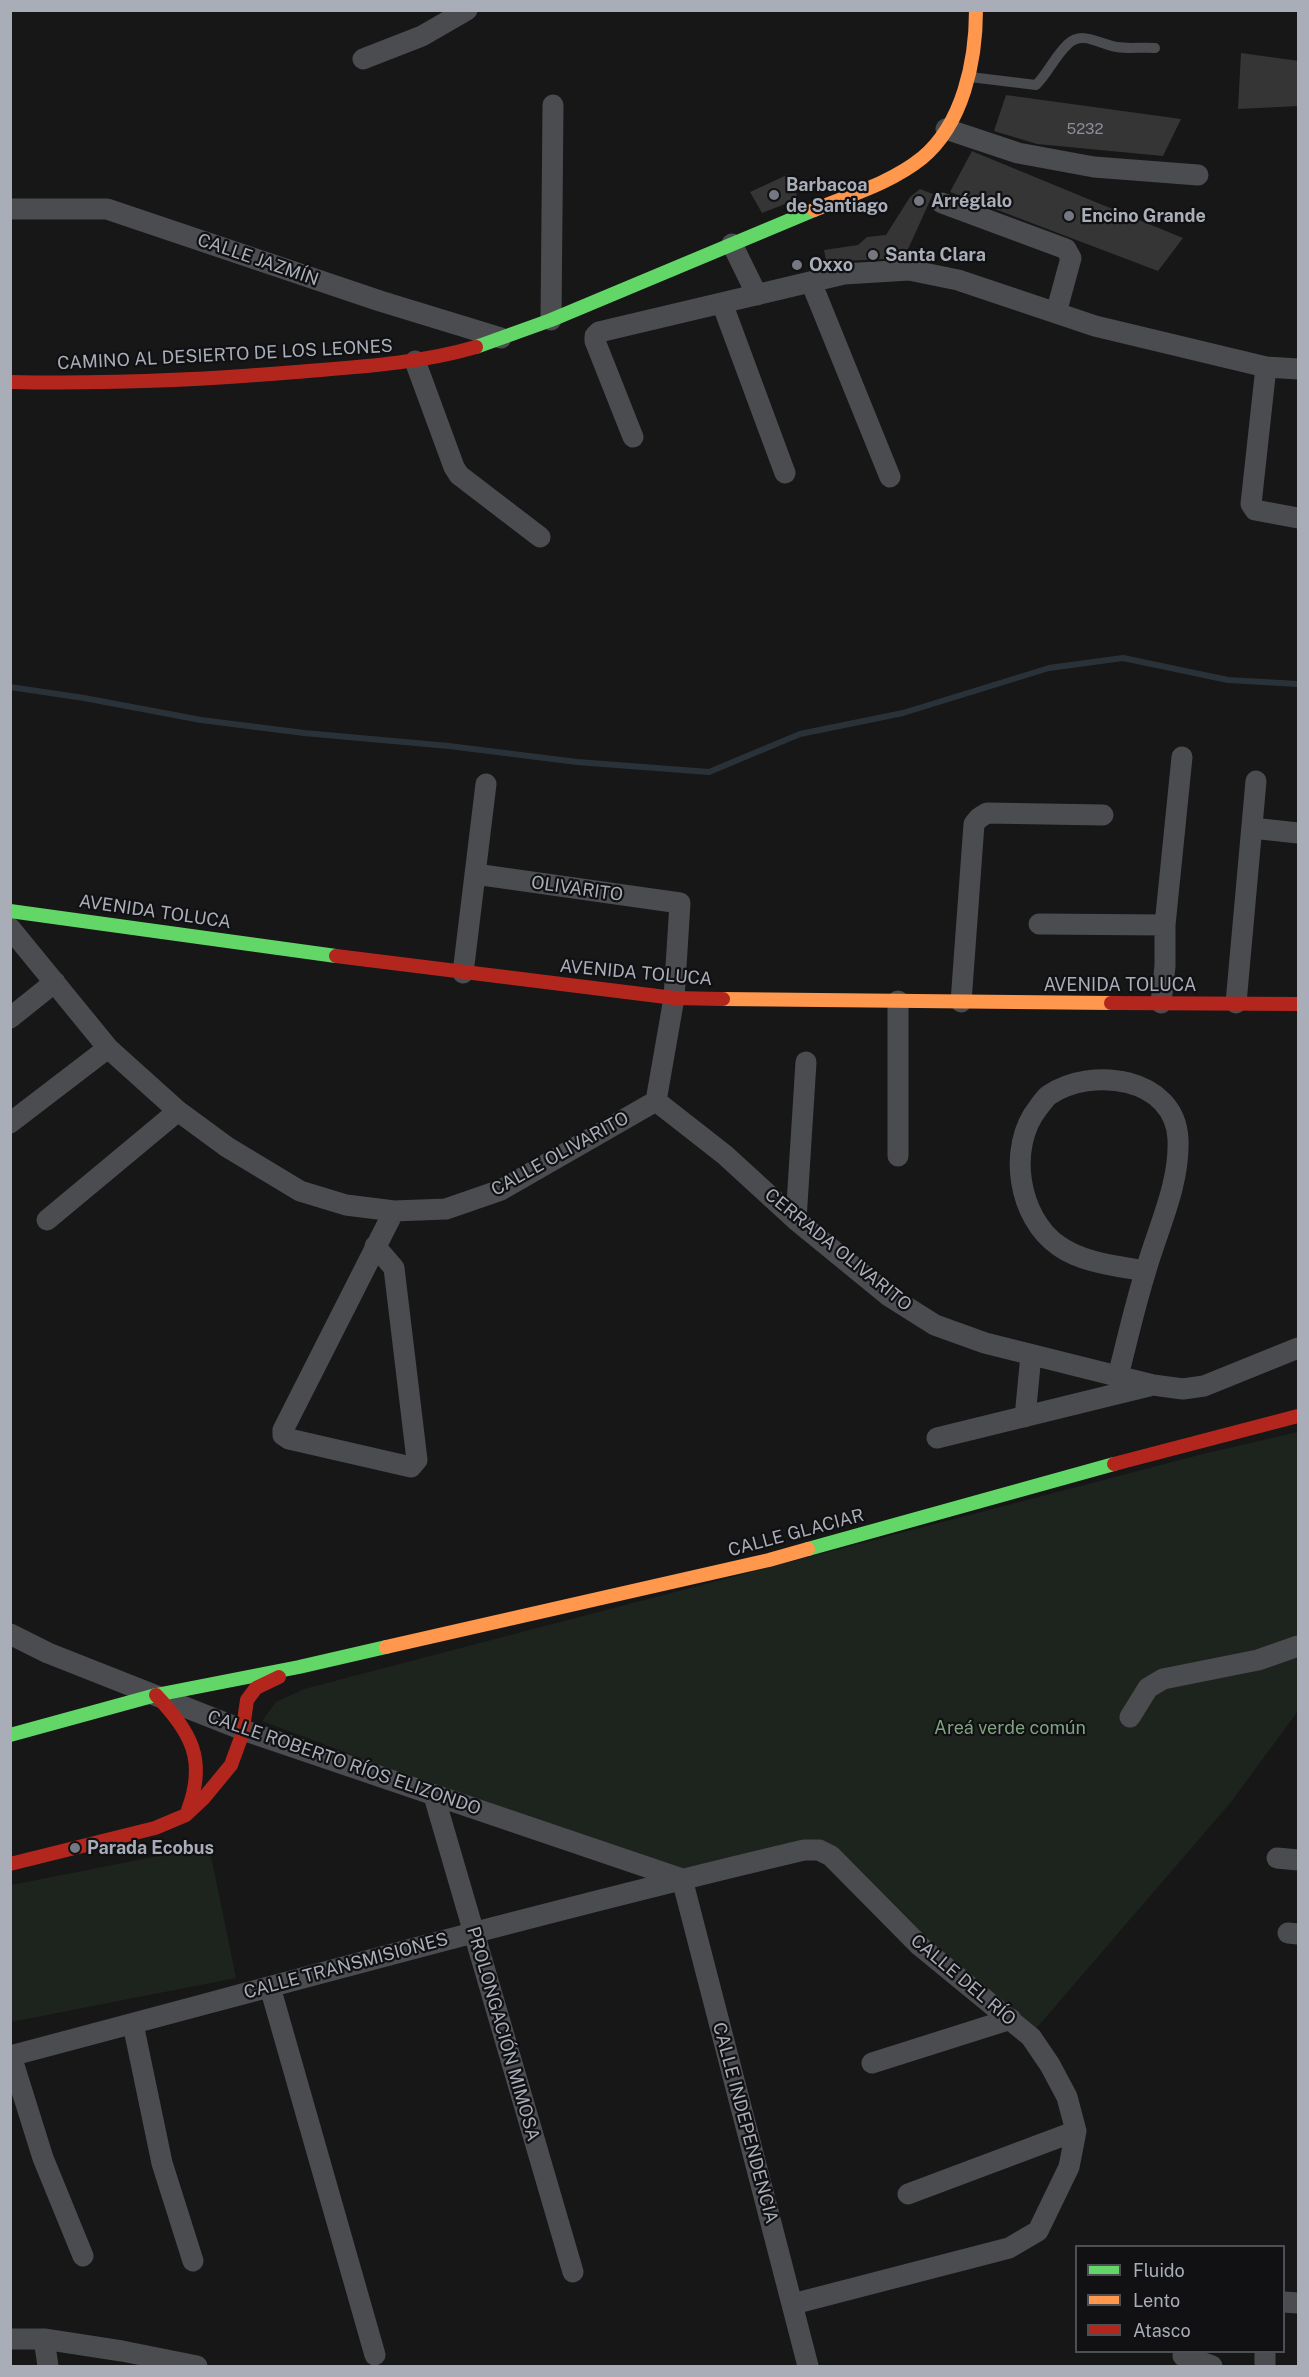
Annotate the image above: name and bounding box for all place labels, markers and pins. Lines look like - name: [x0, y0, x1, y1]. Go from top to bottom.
- place label: Barbacoa de Santiago: [786, 174, 888, 216]
- marker: Barbacoa de Santiago: [767, 188, 781, 202]
- place label: Arréglalo: [931, 190, 1012, 212]
- marker: Arréglalo: [912, 194, 926, 208]
- place label: Encino Grande: [1081, 205, 1206, 227]
- marker: Encino Grande: [1062, 209, 1076, 223]
- place label: Santa Clara: [885, 244, 986, 266]
- marker: Santa Clara: [866, 248, 880, 262]
- place label: Oxxo: [809, 254, 853, 276]
- marker: Oxxo: [790, 258, 804, 272]
- place label: Parada Ecobus: [87, 1837, 214, 1859]
- marker: Parada Ecobus: [68, 1841, 82, 1855]

